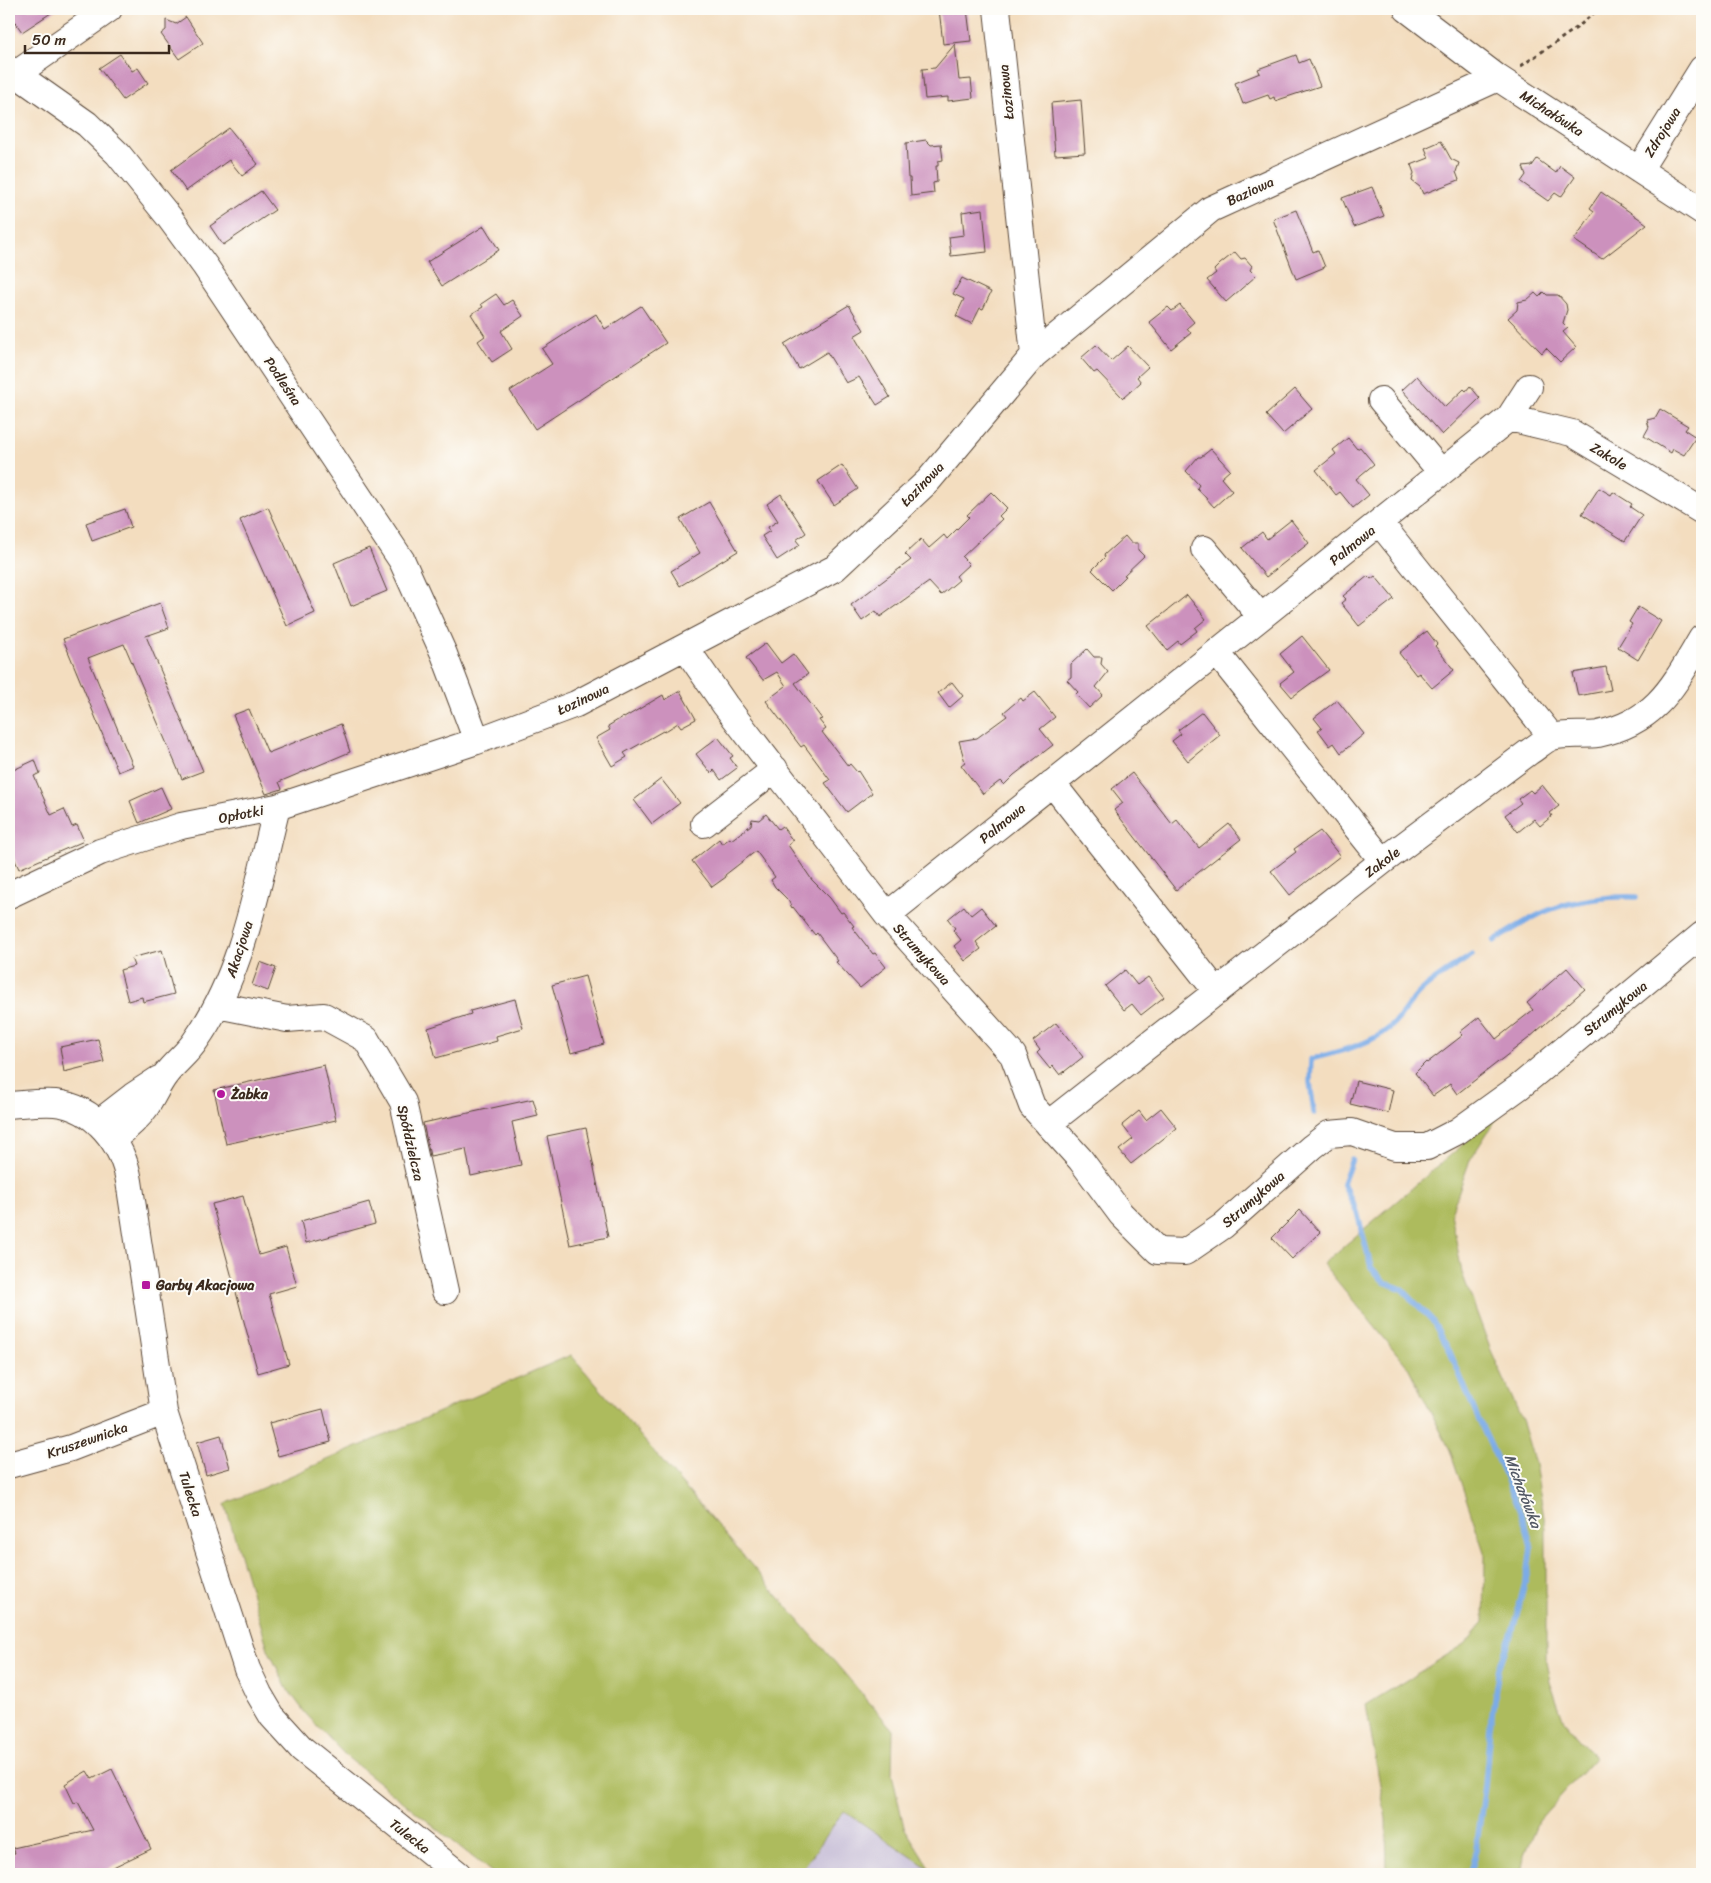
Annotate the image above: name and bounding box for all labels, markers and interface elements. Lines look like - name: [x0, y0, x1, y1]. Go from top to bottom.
- scale bar: [25, 22, 169, 54]
- text: 50 m: [32, 27, 67, 53]
- street label: Łozinowa: [991, 63, 1022, 121]
- street label: Michałówka: [1515, 83, 1589, 144]
- street label: Zdrojowa: [1637, 102, 1688, 163]
- street label: Baziowa: [1222, 170, 1278, 213]
- street label: Podleśna: [257, 351, 308, 411]
- street label: Zakole: [1585, 435, 1633, 478]
- street label: Łozinowa: [894, 456, 951, 513]
- street label: Palmowa: [1323, 519, 1381, 572]
- street label: Łozinowa: [553, 676, 614, 722]
- street label: Palmowa: [973, 797, 1031, 850]
- street label: Opłotki: [216, 798, 267, 831]
- street label: Zakole: [1359, 840, 1406, 884]
- street label: Akacjowa: [218, 917, 260, 982]
- street label: Strumykowa: [886, 917, 957, 991]
- street label: Strumykowa: [1577, 974, 1653, 1042]
- place label: Żabka: [230, 1082, 269, 1107]
- marker: Żabka: [215, 1088, 227, 1100]
- street label: Spółdzielcza: [390, 1102, 431, 1184]
- street label: Strumykowa: [1216, 1165, 1291, 1234]
- place label: Garby Akacjowa: [155, 1273, 255, 1298]
- marker: Garby Akacjowa: [140, 1279, 152, 1291]
- street label: Kruszewnicka: [43, 1415, 131, 1466]
- water label: Michałówka: [1497, 1450, 1550, 1533]
- street label: Tulecka: [171, 1468, 210, 1520]
- street label: Tulecka: [384, 1812, 436, 1861]

